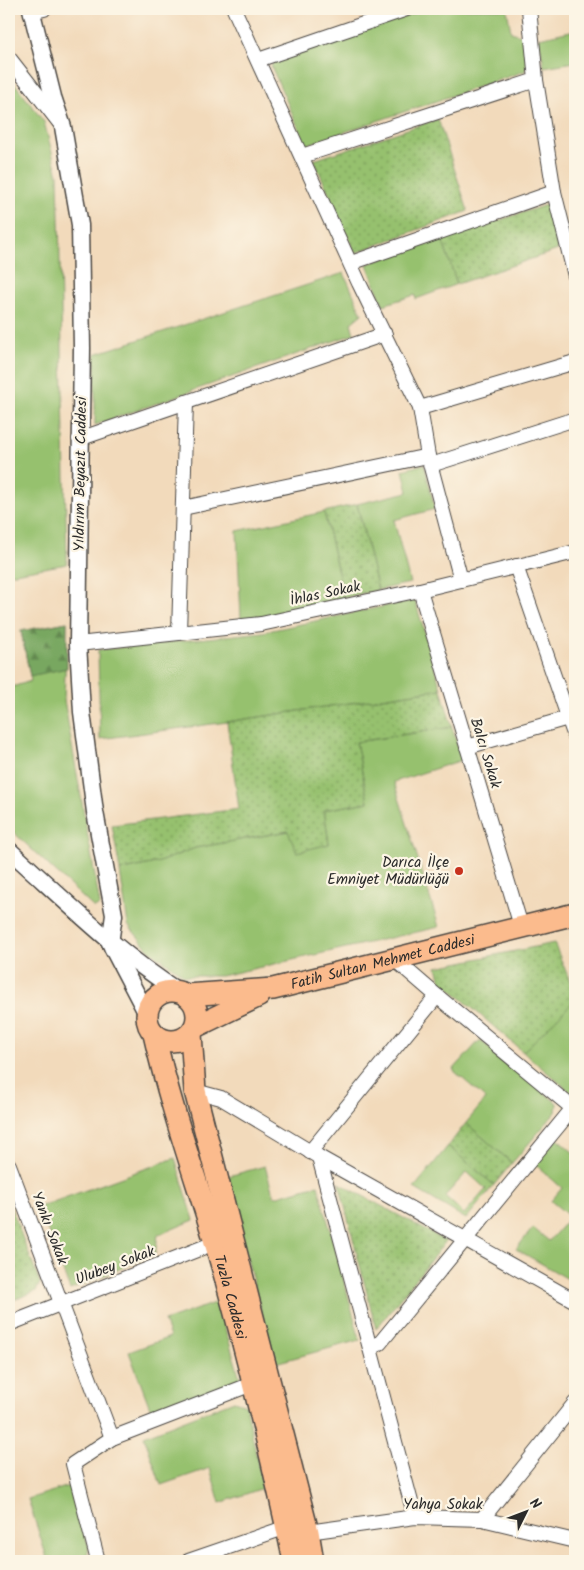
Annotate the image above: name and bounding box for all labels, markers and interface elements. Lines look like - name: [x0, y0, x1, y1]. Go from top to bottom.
- street label: Yıldırım Beyazıt Caddesi: [68, 395, 94, 552]
- street label: İhlas Sokak: [288, 575, 364, 613]
- street label: Balcı Sokak: [463, 715, 507, 792]
- place label: Darıca İlçe Emniyet Müdürlüğü: [327, 851, 449, 892]
- marker: Darıca İlçe Emniyet Müdürlüğü: [453, 865, 465, 877]
- street label: Fatih Sultan Mehmet Caddesi: [288, 928, 479, 997]
- street label: Yankı Sokak: [24, 1188, 74, 1269]
- street label: Ulubey Sokak: [72, 1239, 159, 1292]
- street label: Tuzla Caddesi: [206, 1252, 253, 1343]
- north arrow: [502, 1488, 552, 1538]
- street label: Yahya Sokak: [403, 1493, 484, 1517]
- text: N: [524, 1493, 546, 1515]

